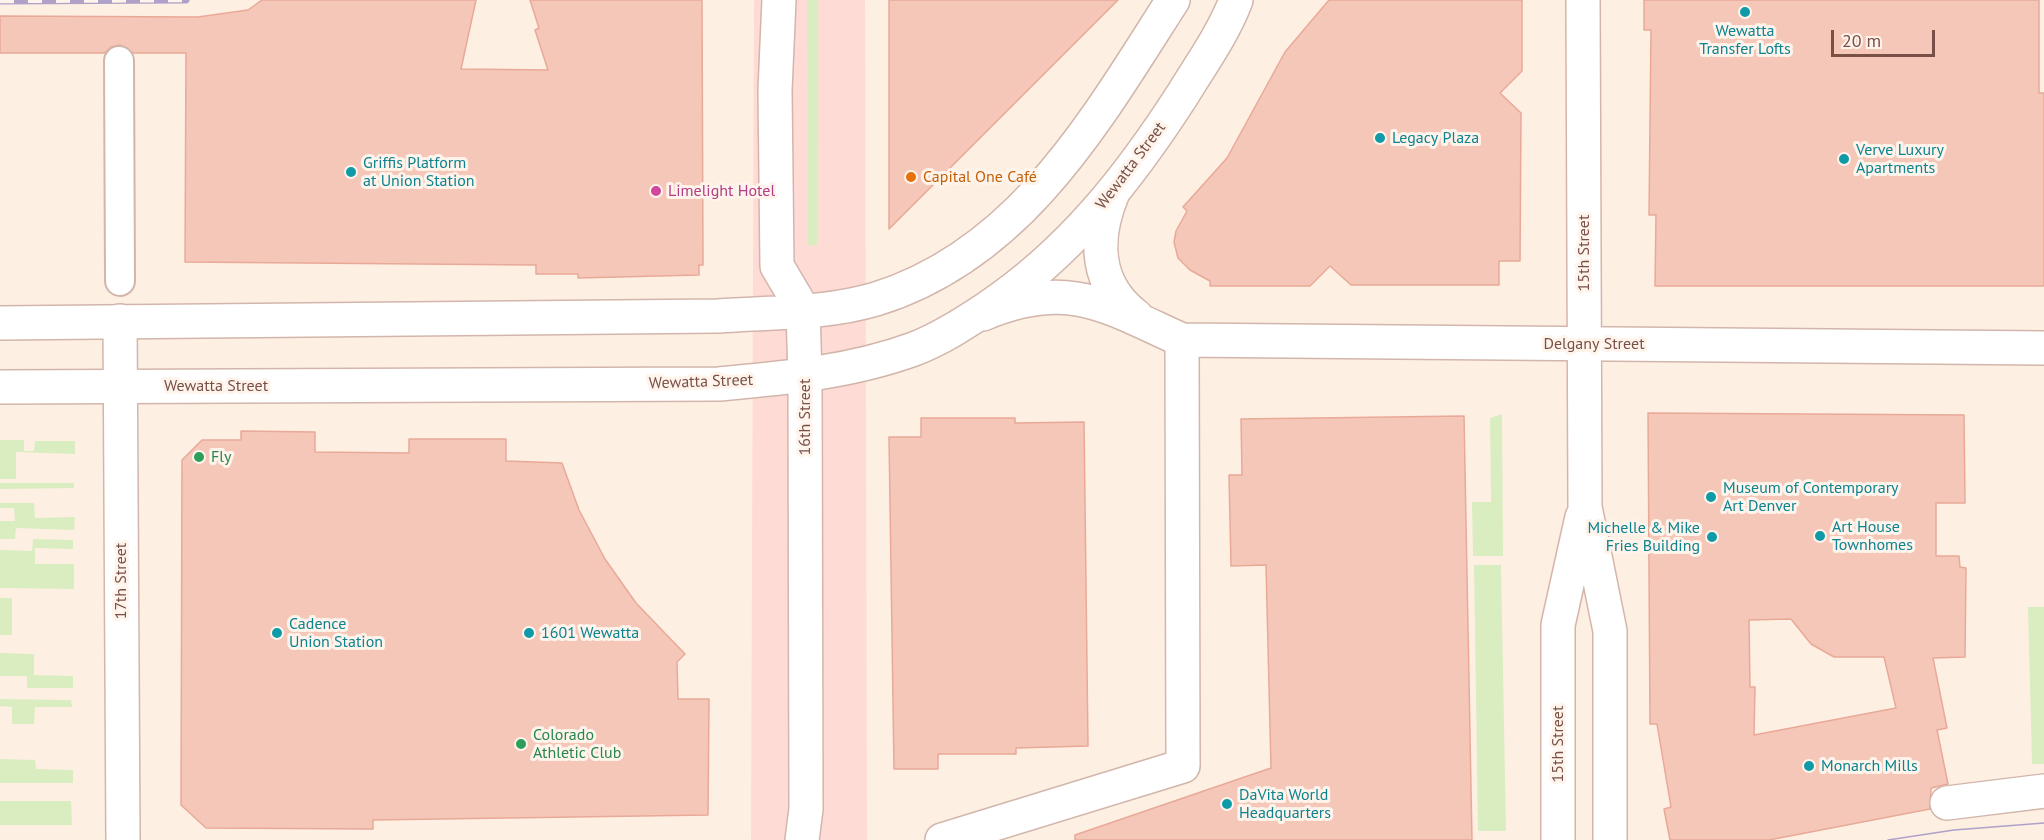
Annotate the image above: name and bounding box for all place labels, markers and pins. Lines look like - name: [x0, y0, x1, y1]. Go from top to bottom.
- marker: Wewatta Transfer Lofts: [1738, 5, 1752, 19]
- place label: Wewatta Transfer Lofts: [1699, 21, 1791, 59]
- place label: Legacy Plaza: [1392, 128, 1479, 148]
- marker: Legacy Plaza: [1373, 131, 1387, 145]
- place label: Verve Luxury Apartments: [1856, 140, 1944, 178]
- marker: Verve Luxury Apartments: [1837, 152, 1851, 166]
- place label: Griffis Platform at Union Station: [363, 153, 475, 191]
- marker: Griffis Platform at Union Station: [344, 165, 358, 179]
- place label: Capital One Café: [923, 167, 1037, 187]
- marker: Capital One Café: [904, 170, 918, 184]
- place label: Limelight Hotel: [668, 181, 775, 201]
- marker: Limelight Hotel: [649, 184, 663, 198]
- place label: Fly: [211, 447, 231, 467]
- marker: Fly: [192, 450, 206, 464]
- place label: Museum of Contemporary Art Denver: [1723, 478, 1899, 516]
- marker: Museum of Contemporary Art Denver: [1704, 490, 1718, 504]
- place label: Art House Townhomes: [1832, 517, 1913, 555]
- place label: Michelle & Mike Fries Building: [1587, 518, 1700, 556]
- marker: Art House Townhomes: [1813, 529, 1827, 543]
- marker: Michelle & Mike Fries Building: [1705, 530, 1719, 544]
- place label: Cadence Union Station: [289, 614, 383, 652]
- place label: 1601 Wewatta: [541, 623, 639, 643]
- marker: Cadence Union Station: [270, 626, 284, 640]
- marker: 1601 Wewatta: [522, 626, 536, 640]
- place label: Colorado Athletic Club: [533, 725, 621, 763]
- marker: Colorado Athletic Club: [514, 737, 528, 751]
- place label: Monarch Mills: [1821, 756, 1918, 776]
- marker: Monarch Mills: [1802, 759, 1816, 773]
- place label: DaVita World Headquarters: [1239, 785, 1331, 823]
- marker: DaVita World Headquarters: [1220, 797, 1234, 811]

